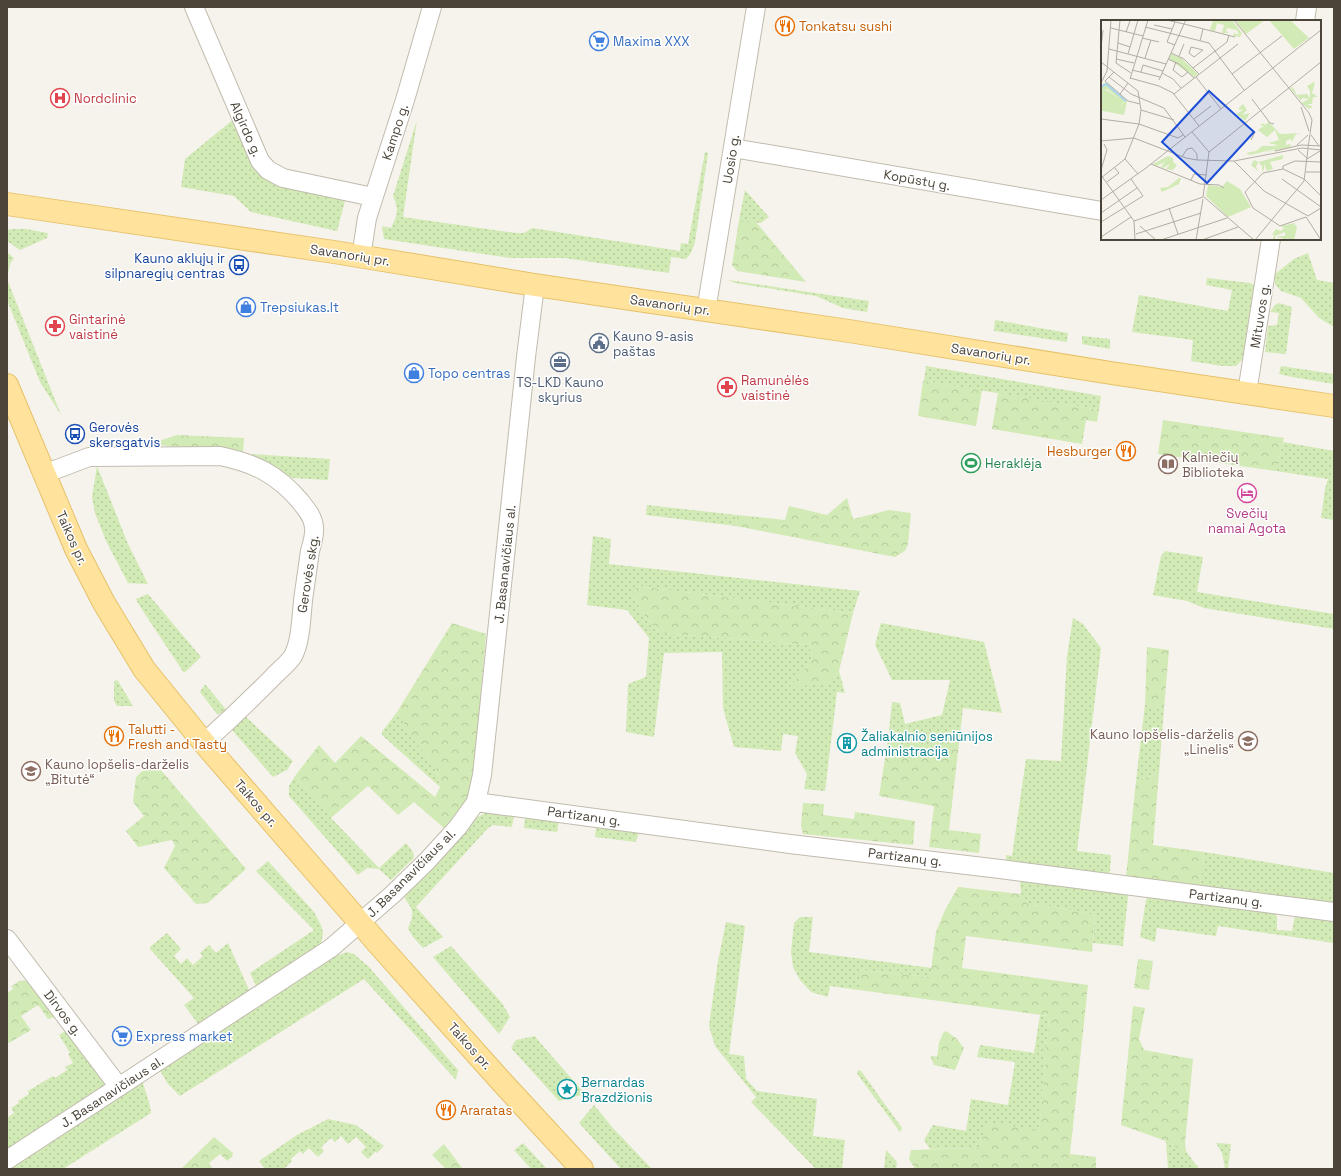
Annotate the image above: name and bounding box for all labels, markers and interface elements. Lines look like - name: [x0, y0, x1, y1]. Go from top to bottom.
- restaurant icon: Tonkatsu sushi: [774, 15, 796, 37]
- place label: Tonkatsu sushi: [799, 18, 892, 35]
- inset map: [1101, 20, 1321, 240]
- supermarket icon: Maxima XXX: [588, 30, 610, 52]
- place label: Maxima XXX: [613, 33, 690, 50]
- hospital icon: Nordclinic: [49, 87, 71, 109]
- place label: Nordclinic: [74, 90, 137, 107]
- street label: Algirdo g.: [226, 99, 266, 159]
- street label: Kampo g.: [378, 102, 412, 162]
- street label: Uosio g.: [719, 133, 743, 185]
- street label: Kopūstų g.: [882, 166, 952, 194]
- street label: Savanorių pr.: [309, 240, 391, 270]
- place label: Kauno aklųjų ir silpnaregių centras: [105, 250, 225, 282]
- bus stop icon: Kauno aklųjų ir silpnaregių centras: [228, 254, 250, 276]
- street label: Mituvos g.: [1247, 283, 1273, 349]
- street label: Savanorių pr.: [629, 291, 711, 319]
- shop icon: Trepsiukas.lt: [235, 296, 257, 318]
- place label: Trepsiukas.lt: [260, 299, 339, 316]
- place label: Gintarinė vaistinė: [69, 311, 126, 343]
- pharmacy icon: Gintarinė vaistinė: [44, 315, 66, 337]
- place label: Kauno 9-asis paštas: [613, 328, 694, 360]
- public building icon: Kauno 9-asis paštas: [588, 332, 610, 354]
- street label: Savanorių pr.: [950, 339, 1032, 369]
- office icon: TS-LKD Kauno skyrius: [549, 351, 571, 373]
- shop icon: Topo centras: [403, 362, 425, 384]
- place label: Topo centras: [428, 365, 510, 382]
- place label: Ramunėlės vaistinė: [741, 372, 809, 404]
- place label: TS-LKD Kauno skyrius: [516, 374, 604, 406]
- pharmacy icon: Ramunėlės vaistinė: [716, 376, 738, 398]
- place label: Gerovės skersgatvis: [89, 419, 160, 451]
- bus stop icon: Gerovės skersgatvis: [64, 423, 86, 445]
- restaurant icon: Hesburger: [1115, 440, 1137, 462]
- place label: Hesburger: [1047, 443, 1112, 460]
- place label: Kalniečių Biblioteka: [1182, 449, 1245, 481]
- sports icon: Heraklėja: [960, 452, 982, 474]
- library icon: Kalniečių Biblioteka: [1157, 453, 1179, 475]
- place label: Heraklėja: [985, 455, 1042, 472]
- hotel icon: Svečių namai Agota: [1236, 482, 1258, 504]
- street label: J. Basanavičiaus al.: [490, 504, 520, 624]
- place label: Svečių namai Agota: [1208, 505, 1287, 537]
- street label: Taikos pr.: [52, 508, 92, 568]
- street label: Gerovės skg.: [293, 534, 323, 614]
- place label: Talutti - Fresh and Tasty: [128, 721, 227, 753]
- restaurant icon: Talutti - Fresh and Tasty: [103, 725, 125, 747]
- place label: Kauno lopšelis-darželis „Linelis“: [1090, 726, 1234, 758]
- place label: Žaliakalnio seniūnijos administracija: [861, 728, 993, 760]
- school or university icon: Kauno lopšelis-darželis „Linelis“: [1237, 730, 1259, 752]
- building icon: Žaliakalnio seniūnijos administracija: [836, 732, 858, 754]
- place label: Kauno lopšelis-darželis „Bitutė“: [45, 756, 189, 788]
- school or university icon: Kauno lopšelis-darželis „Bitutė“: [20, 760, 42, 782]
- street label: Taikos pr.: [231, 776, 281, 830]
- street label: Partizanų g.: [546, 802, 622, 830]
- street label: J. Basanavičiaus al.: [363, 825, 459, 921]
- street label: Partizanų g.: [867, 844, 943, 870]
- street label: Partizanų g.: [1188, 885, 1264, 911]
- street label: Dirvos g.: [40, 987, 86, 1039]
- street label: Taikos pr.: [444, 1019, 496, 1073]
- supermarket icon: Express market: [111, 1025, 133, 1047]
- place label: Express market: [136, 1028, 232, 1045]
- street label: J. Basanavičiaus al.: [57, 1052, 167, 1132]
- place label: Bernardas Brazdžionis: [581, 1074, 653, 1106]
- place icon: Bernardas Brazdžionis: [556, 1078, 578, 1100]
- restaurant icon: Araratas: [435, 1099, 457, 1121]
- place label: Araratas: [460, 1102, 512, 1119]

